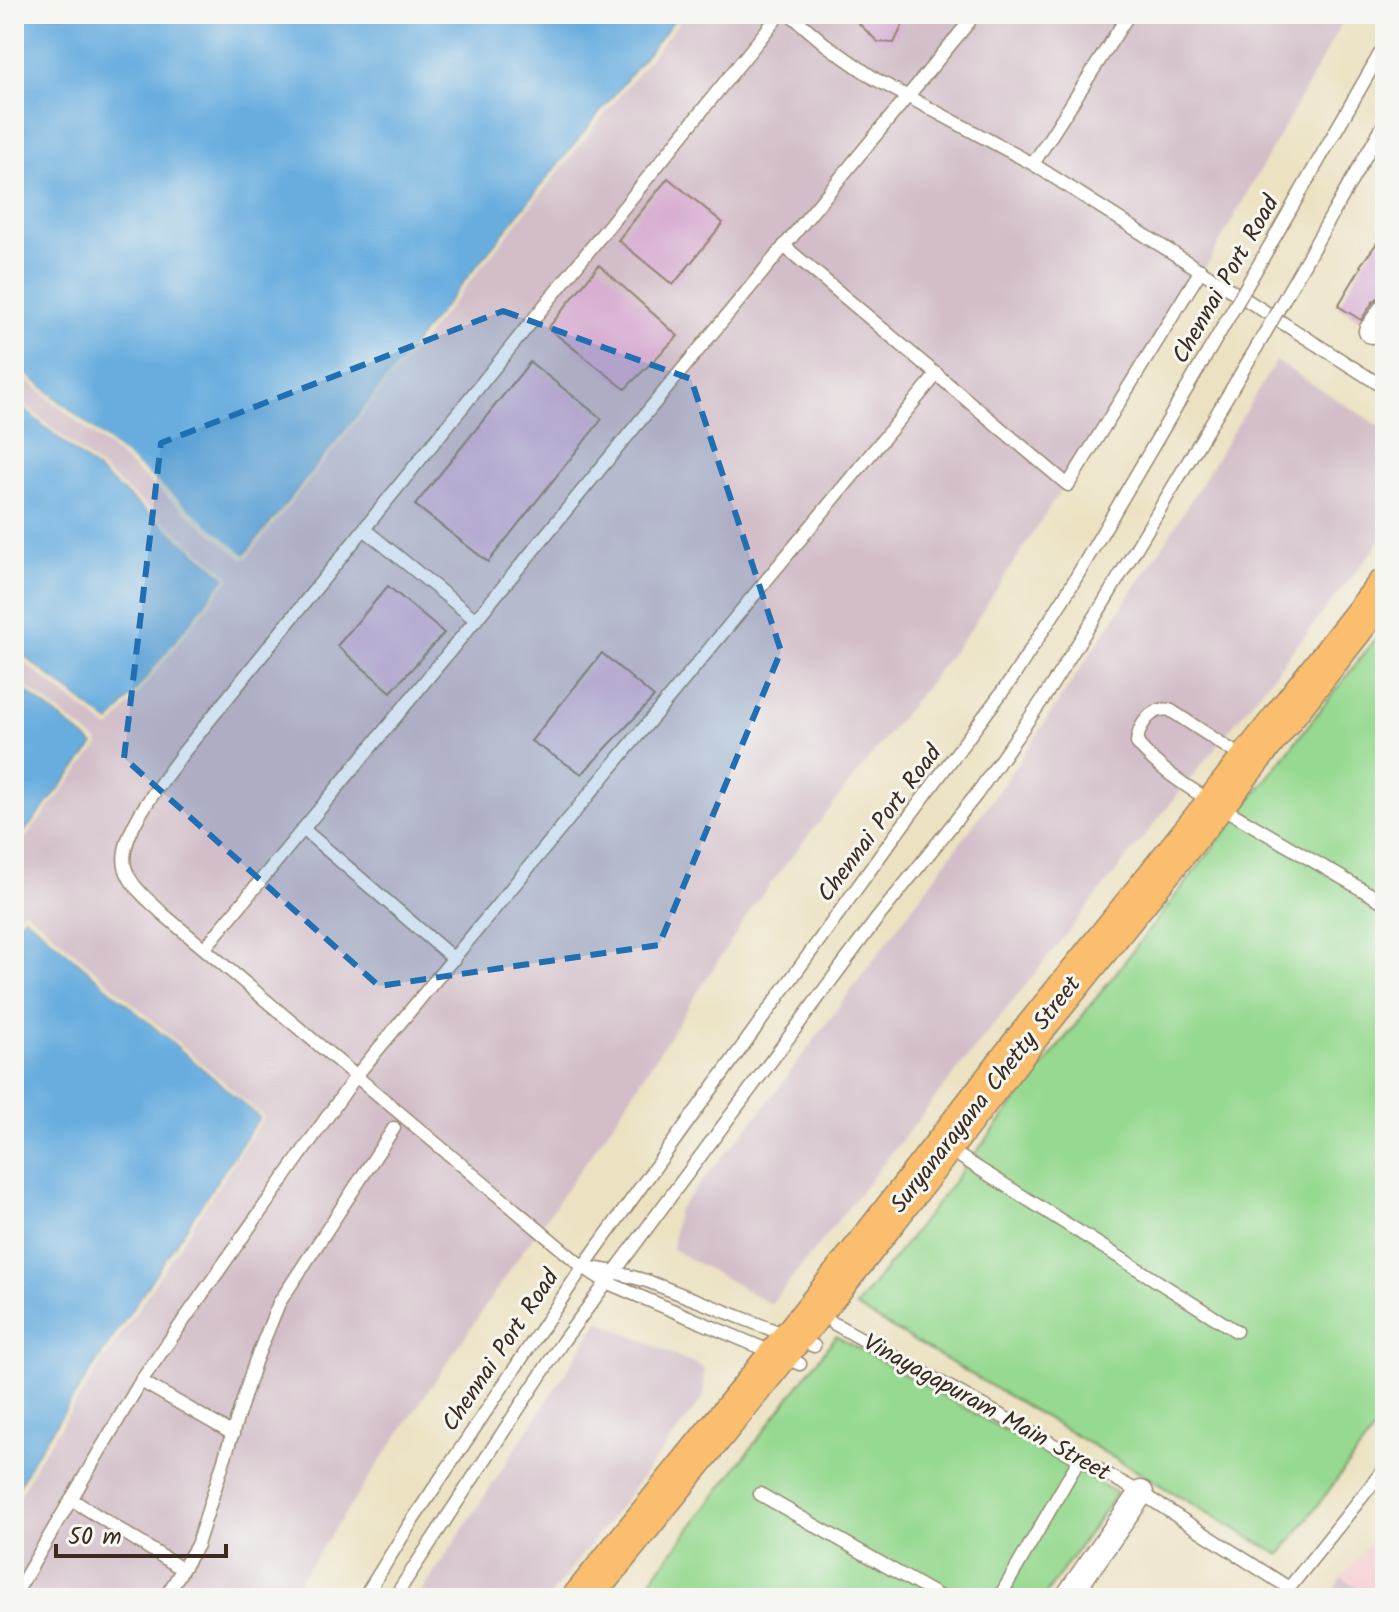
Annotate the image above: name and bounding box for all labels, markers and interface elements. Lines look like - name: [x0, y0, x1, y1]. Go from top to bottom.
- street label: Chennai Port Road: [1162, 187, 1291, 371]
- street label: Chennai Port Road: [808, 736, 953, 911]
- street label: Suryanarayana Chetty Street: [881, 967, 1092, 1222]
- street label: Chennai Port Road: [432, 1261, 571, 1440]
- street label: Vinayagapuram Main Street: [855, 1324, 1118, 1493]
- scale bar: [56, 1508, 226, 1558]
- text: 50 m: [68, 1518, 122, 1557]

